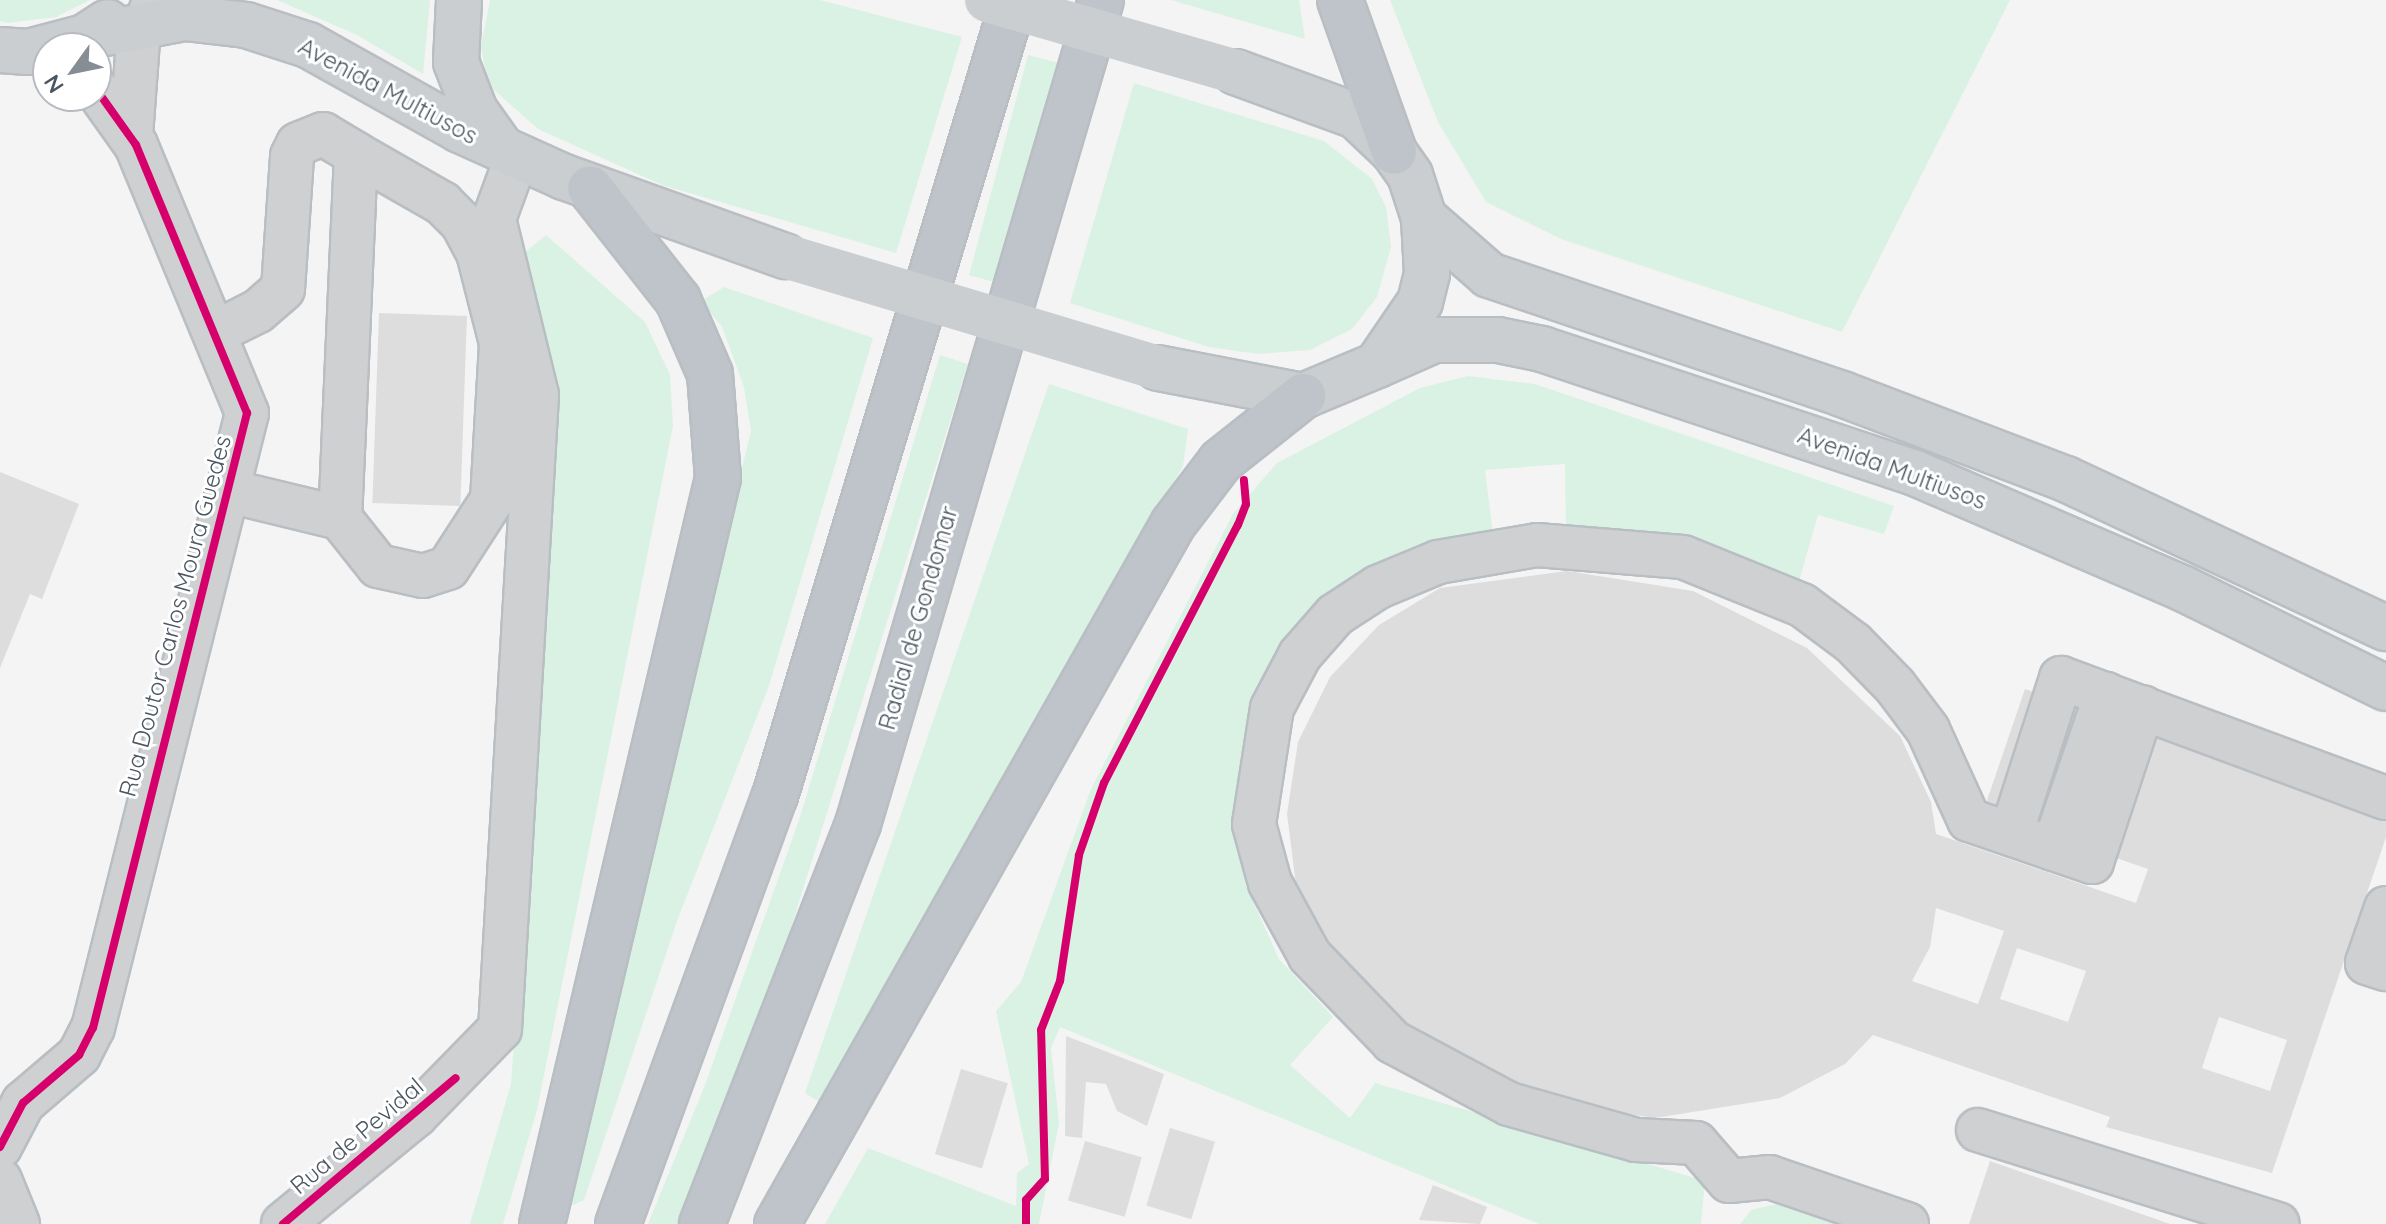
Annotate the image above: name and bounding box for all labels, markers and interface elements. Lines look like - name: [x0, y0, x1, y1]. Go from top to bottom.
- north arrow: [32, 32, 112, 112]
- street label: Avenida Multiusos: [294, 32, 482, 150]
- text: N: [37, 70, 70, 98]
- street label: Avenida Multiusos: [1794, 421, 1990, 515]
- street label: Rua Doutor Carlos Moura Guedes: [113, 432, 237, 800]
- street label: Radial de Gondomar: [872, 503, 964, 733]
- street label: Rua de Pevidal: [284, 1072, 430, 1200]

